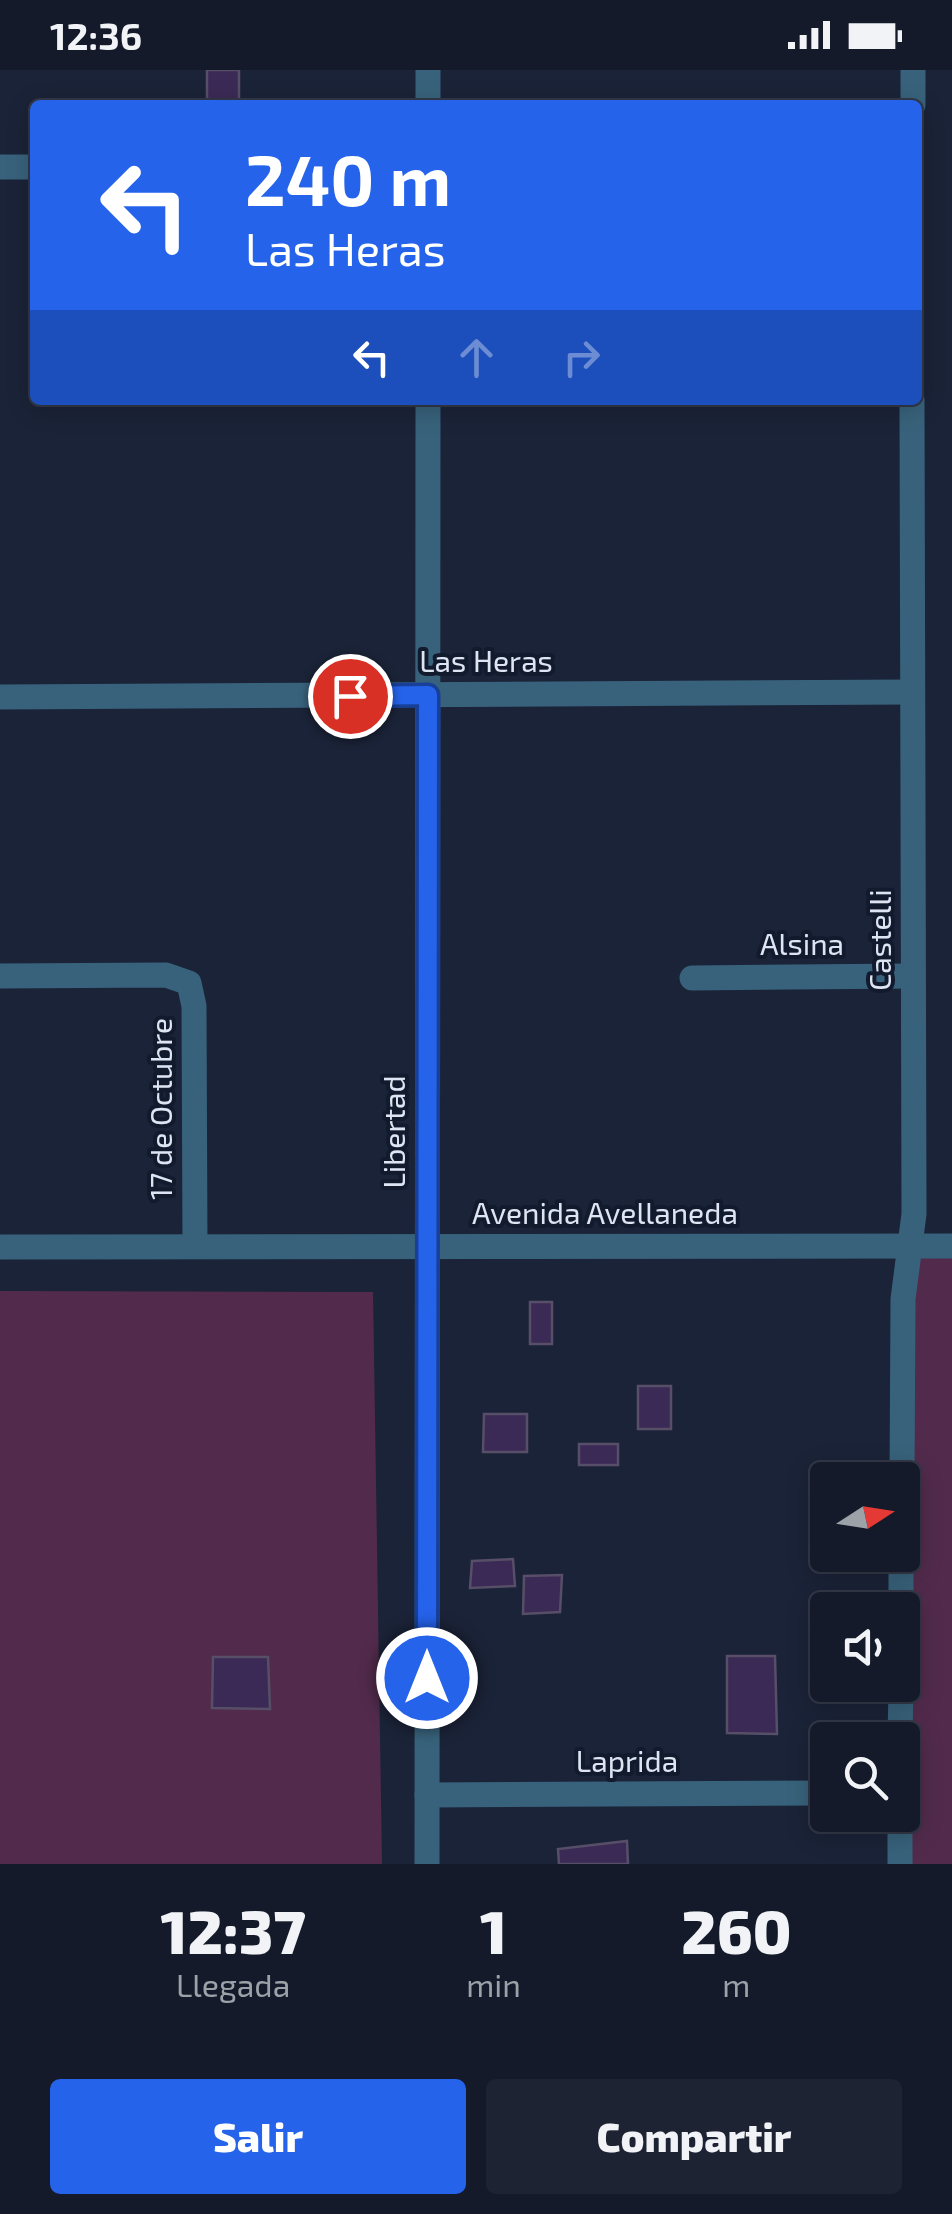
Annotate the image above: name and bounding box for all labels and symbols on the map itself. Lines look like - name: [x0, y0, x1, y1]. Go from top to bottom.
- street label: Las Heras: [419, 642, 553, 678]
- pin: [308, 654, 393, 739]
- street label: Castelli: [861, 889, 897, 991]
- street label: Alsina: [760, 925, 844, 961]
- street label: 17 de Octubre: [142, 1018, 178, 1200]
- street label: Libertad: [375, 1075, 411, 1189]
- street label: Avenida Avellaneda: [472, 1194, 738, 1230]
- north arrow: [810, 1462, 920, 1572]
- position arrow: [375, 1626, 479, 1730]
- street label: Laprida: [576, 1742, 678, 1778]

